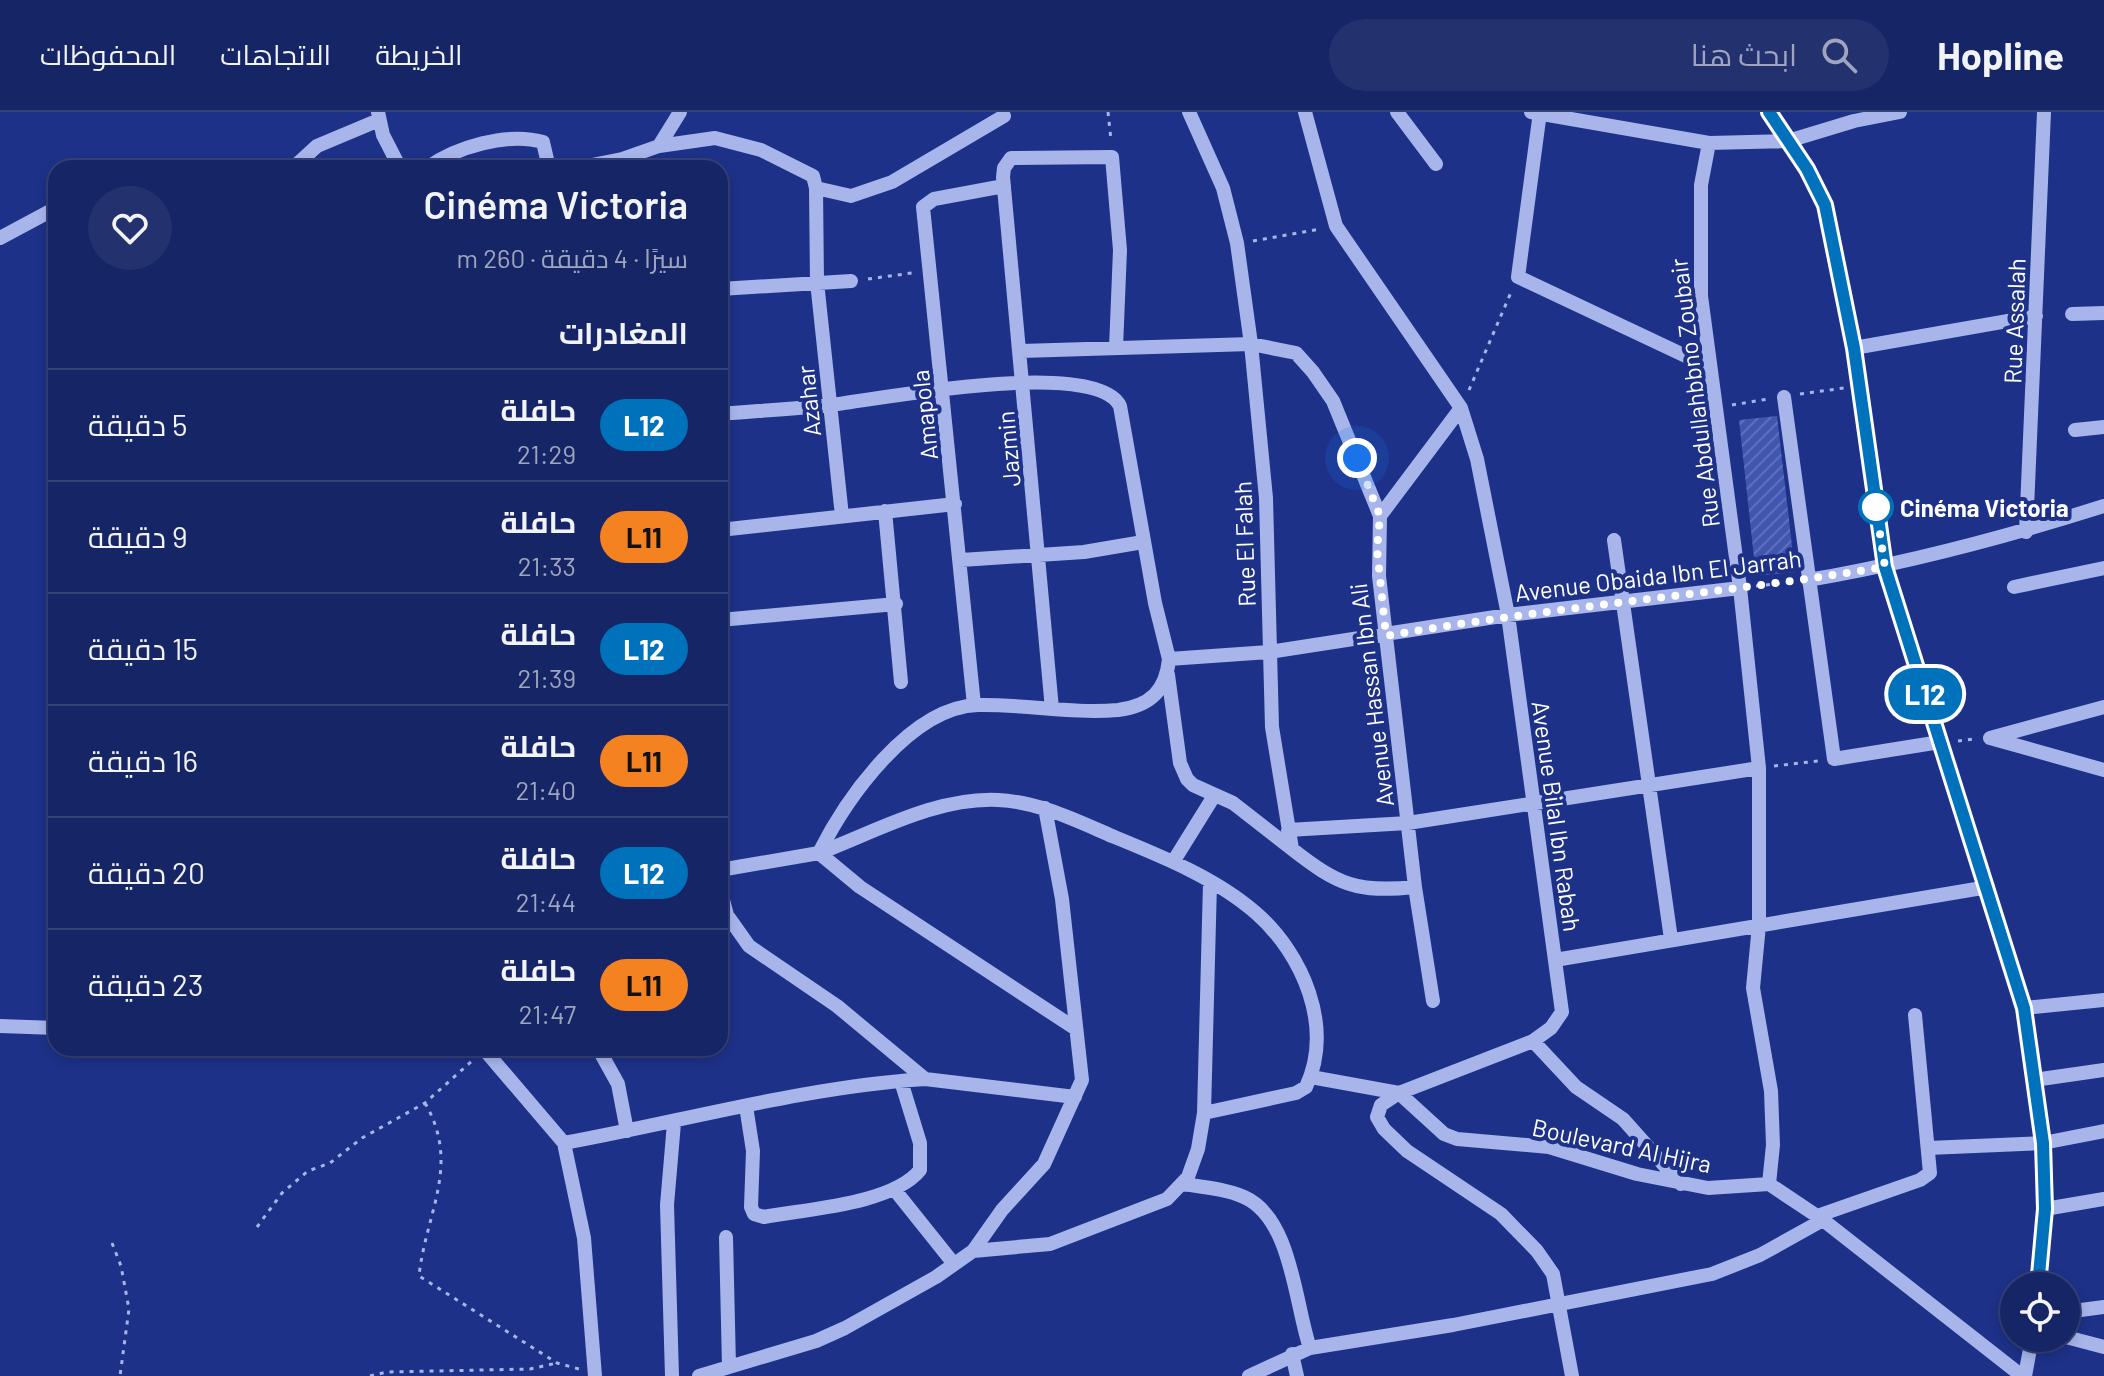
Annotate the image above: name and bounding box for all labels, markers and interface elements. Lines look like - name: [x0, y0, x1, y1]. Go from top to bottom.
- search box: [1329, 19, 1889, 91]
- text: Hopline: [1937, 32, 2064, 78]
- icon: search: [1817, 33, 1861, 77]
- text: ابحث هنا: [1691, 36, 1797, 72]
- text: المحفوظات: [40, 37, 176, 71]
- text: الاتجاهات: [220, 37, 331, 71]
- text: الخريطة: [375, 37, 463, 71]
- text: Cinéma Victoria: [423, 181, 688, 227]
- button: heart: [88, 186, 172, 270]
- text: سيرًا · 4 دقيقة · 260 m: [456, 242, 688, 273]
- street label: Rue Abdullahbbno Zoubair: [1663, 256, 1725, 529]
- street label: Rue Assalah: [1997, 258, 2031, 384]
- text: المغادرات: [559, 314, 688, 350]
- street label: Azahar: [790, 364, 826, 438]
- street label: Amapola: [905, 368, 943, 462]
- text: حافلة: [501, 391, 576, 427]
- text: 5 دقيقة: [88, 406, 187, 442]
- text: L12: [623, 408, 665, 442]
- street label: Jazmin: [990, 410, 1026, 488]
- text: 21:29: [517, 438, 576, 469]
- your location: [1337, 438, 1377, 478]
- street label: Rue El Falah: [1227, 481, 1261, 607]
- marker: Cinéma Victoria: [1859, 490, 1893, 524]
- place label: Cinéma Victoria: [1900, 493, 2069, 522]
- text: حافلة: [501, 503, 576, 539]
- text: 9 دقيقة: [88, 518, 188, 554]
- text: L11: [626, 520, 662, 554]
- street label: Avenue Obaida Ibn El Jarrah: [1513, 543, 1803, 607]
- text: 21:33: [518, 550, 576, 581]
- street label: Avenue Hassan Ibn Ali: [1343, 582, 1399, 808]
- text: حافلة: [501, 615, 576, 651]
- text: 15 دقيقة: [88, 630, 198, 666]
- text: L12: [623, 632, 665, 666]
- text: 21:39: [518, 662, 576, 693]
- line badge: L12: [1879, 668, 1971, 720]
- text: L12: [1904, 677, 1946, 711]
- street label: Avenue Bilal Ibn Rabah: [1526, 699, 1588, 933]
- text: حافلة: [501, 727, 576, 763]
- text: 16 دقيقة: [88, 742, 198, 778]
- text: L11: [626, 744, 662, 778]
- text: 21:40: [515, 774, 576, 805]
- text: حافلة: [501, 839, 576, 875]
- text: 20 دقيقة: [88, 854, 205, 890]
- text: L12: [623, 856, 665, 890]
- text: 21:44: [516, 886, 576, 917]
- text: حافلة: [501, 951, 576, 987]
- text: 23 دقيقة: [88, 966, 203, 1002]
- text: L11: [626, 968, 662, 1002]
- text: 21:47: [519, 998, 576, 1029]
- street label: Boulevard Al Hijra: [1530, 1112, 1714, 1178]
- map controls: [2000, 1272, 2080, 1352]
- button: locate: [2000, 1272, 2080, 1352]

